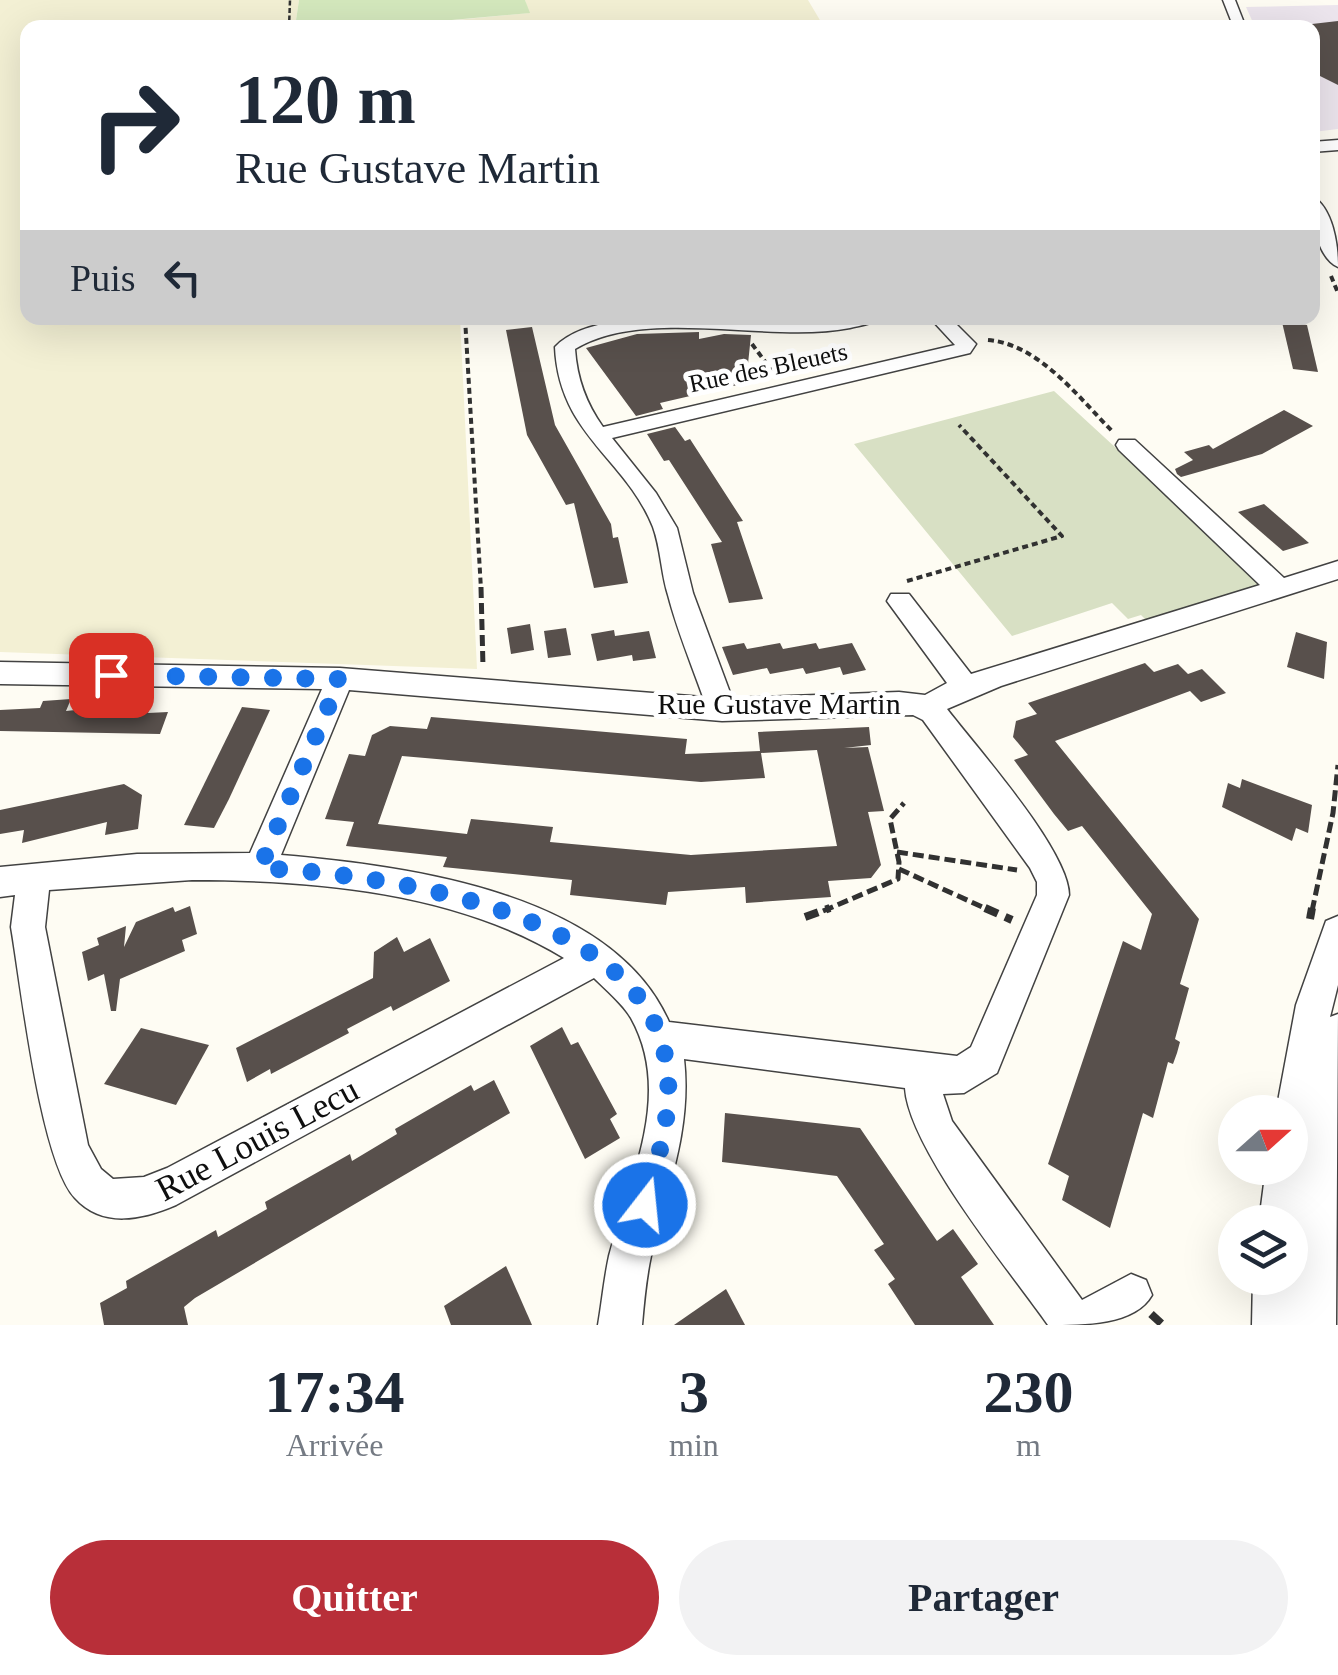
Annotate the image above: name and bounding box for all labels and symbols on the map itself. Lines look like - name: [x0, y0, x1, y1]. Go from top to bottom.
- street label: Rue des Bleuets: [687, 338, 850, 397]
- pin: [69, 633, 154, 718]
- street label: Rue Gustave Martin: [657, 687, 901, 720]
- street label: Rue Louis Lecu: [149, 1070, 365, 1209]
- north arrow: [1218, 1095, 1308, 1185]
- position arrow: [593, 1153, 697, 1257]

